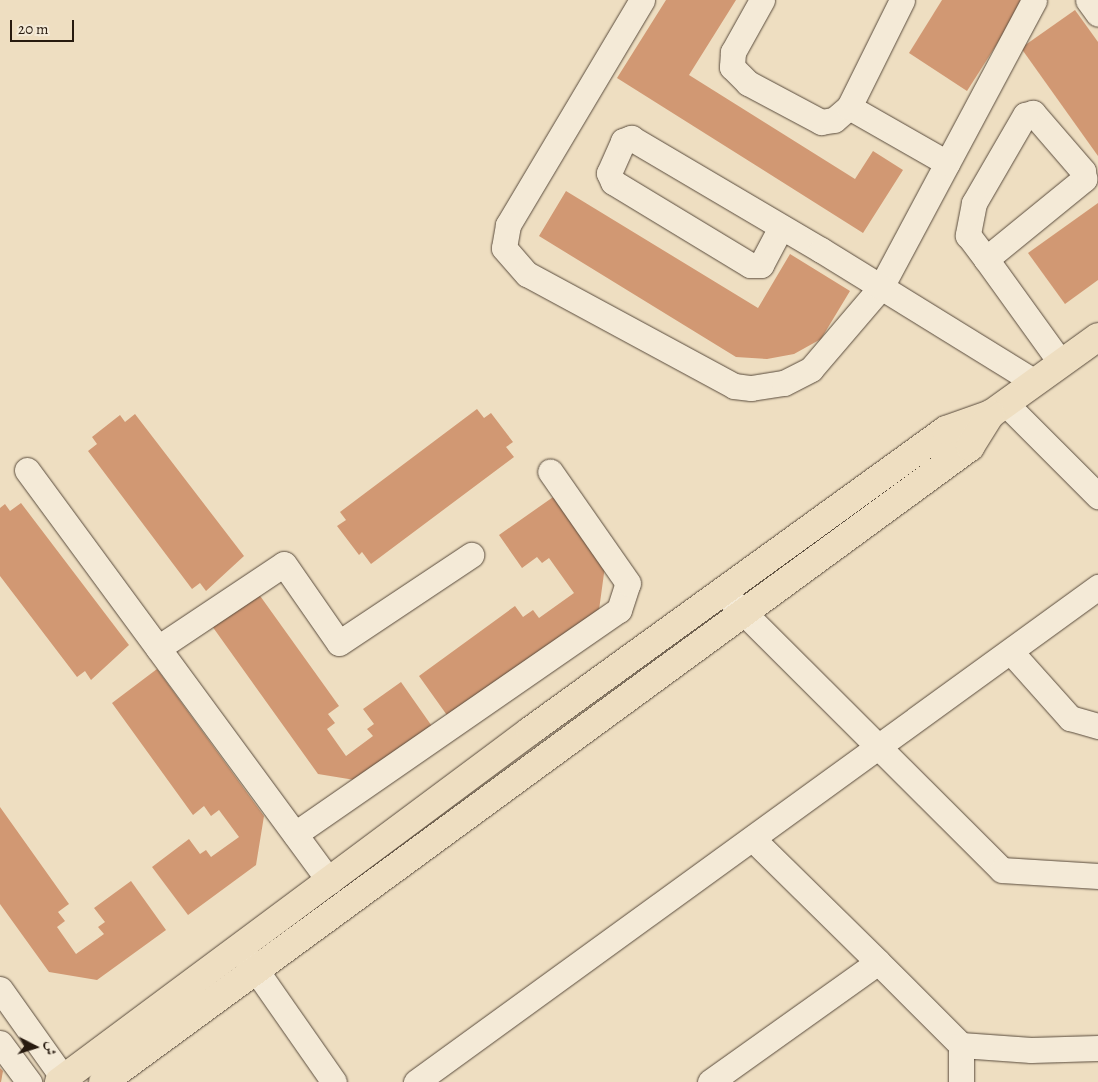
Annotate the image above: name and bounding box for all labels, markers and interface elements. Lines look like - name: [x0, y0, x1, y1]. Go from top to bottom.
- scale bar: [12, 10, 76, 42]
- text: 20 m: [18, 19, 49, 39]
- north arrow: [10, 1022, 60, 1072]
- text: ش: [40, 1041, 61, 1056]

